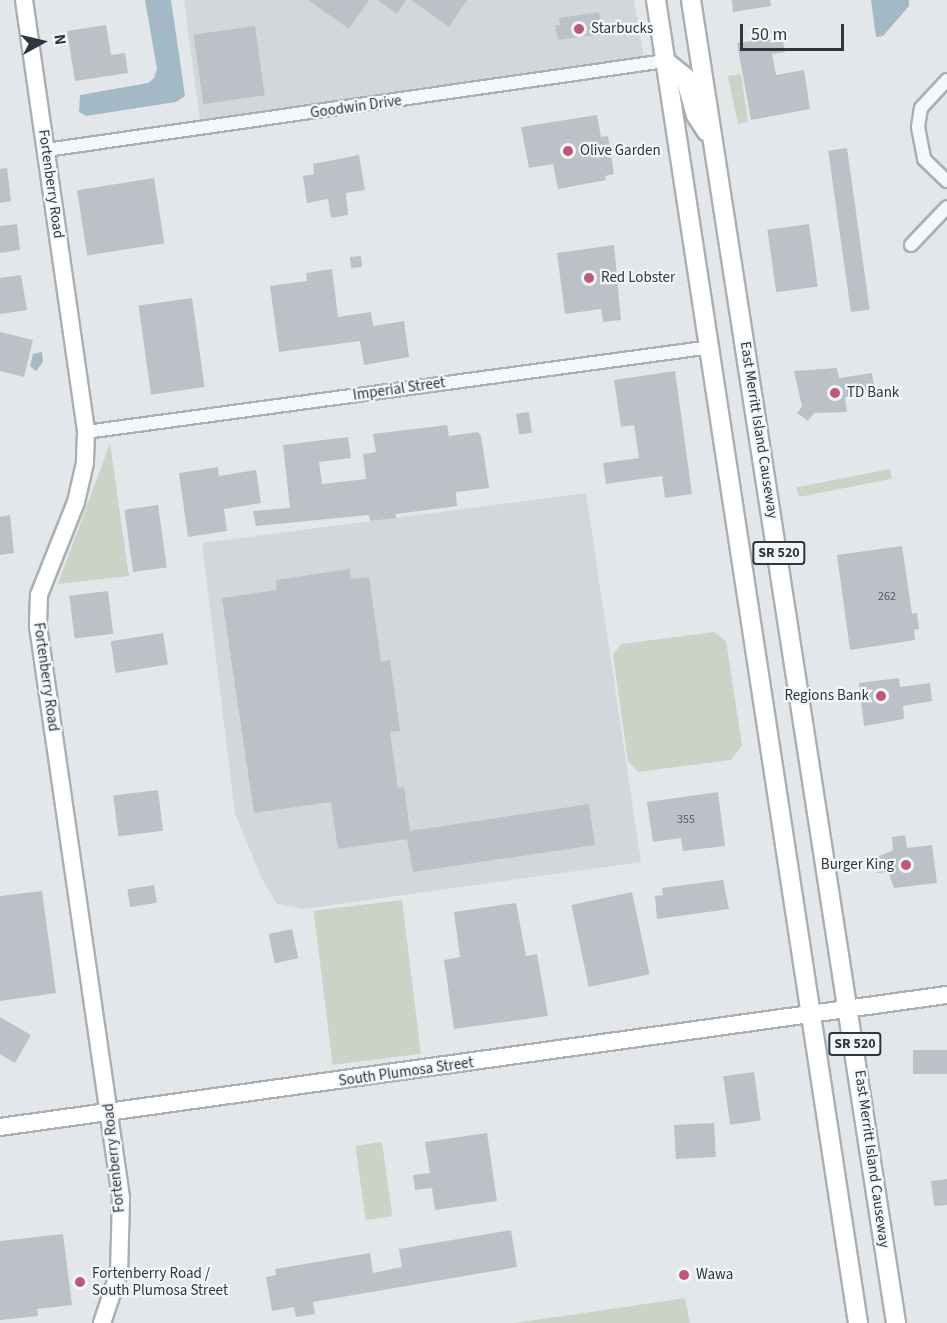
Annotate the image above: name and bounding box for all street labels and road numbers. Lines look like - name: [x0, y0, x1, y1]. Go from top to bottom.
- street label: Goodwin Drive: [309, 92, 403, 122]
- street label: Fortenberry Road: [34, 128, 68, 240]
- street label: East Merritt Island Causeway: [736, 340, 782, 520]
- street label: Imperial Street: [352, 374, 446, 404]
- road number: SR 520: [752, 542, 806, 564]
- street label: Fortenberry Road: [29, 621, 63, 733]
- road number: SR 520: [828, 1033, 882, 1055]
- street label: South Plumosa Street: [337, 1054, 475, 1090]
- street label: East Merritt Island Causeway: [851, 1069, 893, 1249]
- street label: Fortenberry Road: [99, 1102, 129, 1214]

